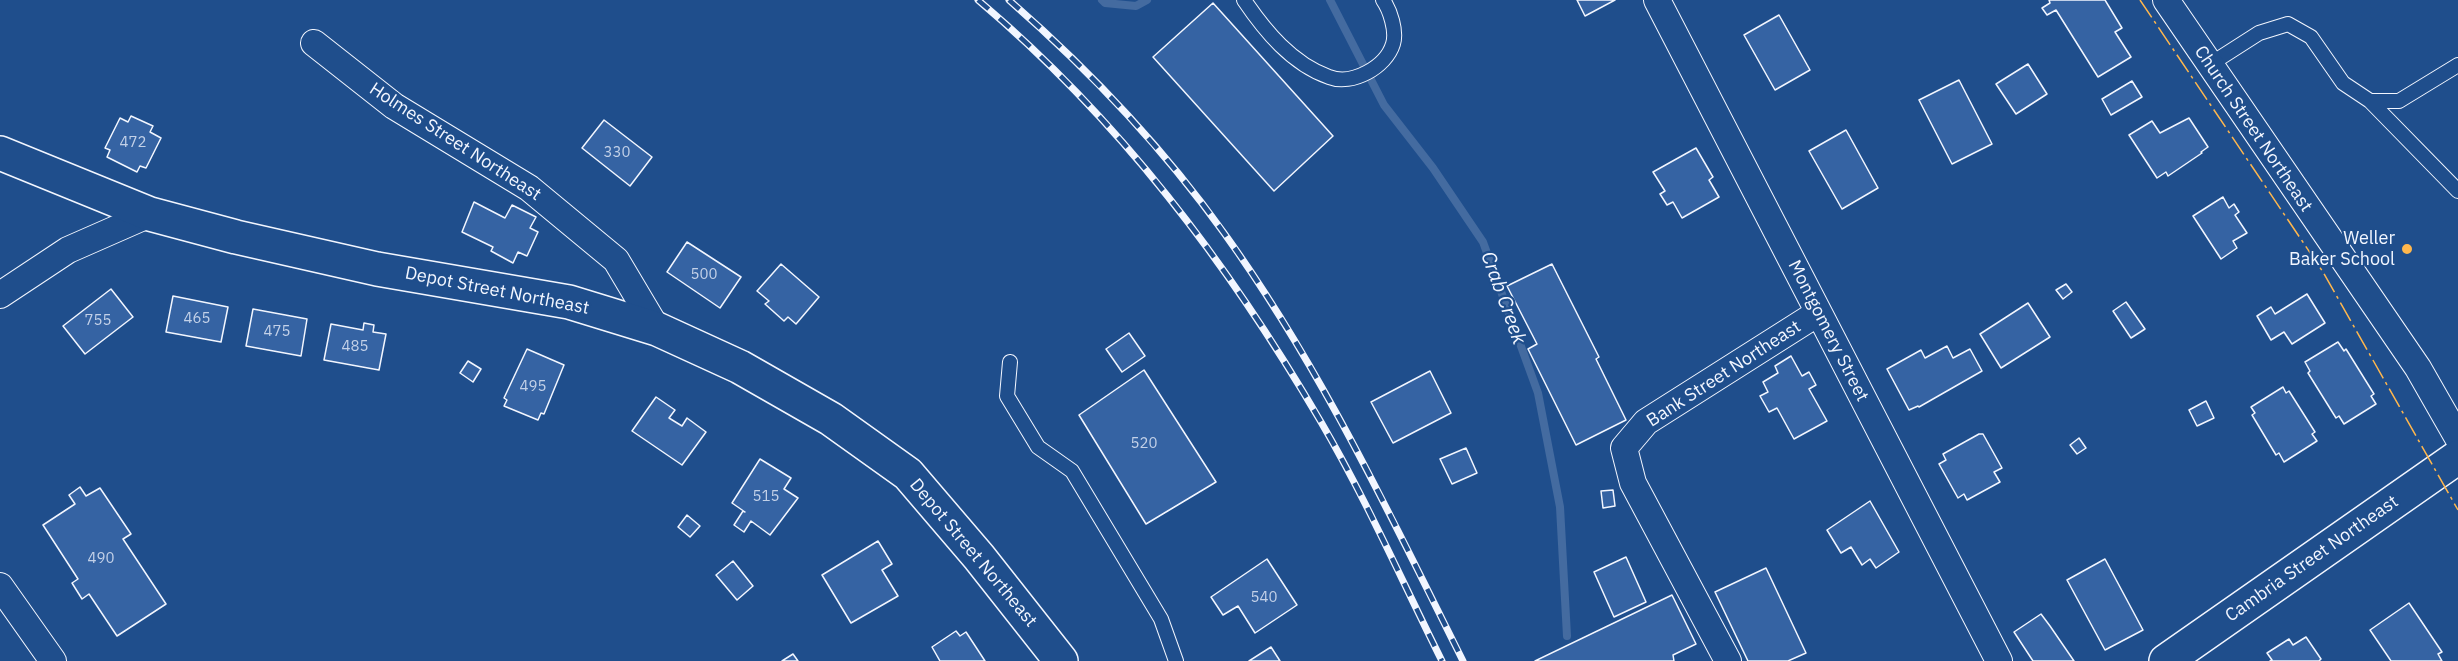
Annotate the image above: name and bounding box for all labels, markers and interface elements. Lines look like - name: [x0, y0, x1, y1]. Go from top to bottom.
- street label: Church Street Northeast: [2189, 42, 2317, 216]
- street label: Holmes Street Northeast: [365, 78, 545, 206]
- house number: 472: [120, 134, 146, 152]
- house number: 330: [604, 144, 630, 162]
- place label: Weller Baker School: [2289, 228, 2395, 270]
- marker: Weller Baker School: [2400, 242, 2414, 256]
- water label: Crab Creek: [1475, 248, 1531, 348]
- street label: Montgomery Street: [1783, 257, 1873, 405]
- street label: Depot Street Northeast: [403, 263, 591, 319]
- house number: 500: [691, 266, 717, 284]
- house number: 465: [184, 310, 210, 328]
- house number: 755: [85, 312, 111, 330]
- street label: Bank Street Northeast: [1643, 316, 1805, 432]
- house number: 475: [264, 323, 290, 341]
- house number: 485: [342, 338, 368, 356]
- house number: 495: [520, 378, 546, 396]
- house number: 520: [1131, 435, 1157, 453]
- street label: Depot Street Northeast: [905, 474, 1041, 632]
- house number: 515: [753, 488, 779, 506]
- street label: Cambria Street Northeast: [2221, 491, 2403, 627]
- house number: 490: [88, 550, 114, 568]
- house number: 540: [1251, 589, 1277, 607]

